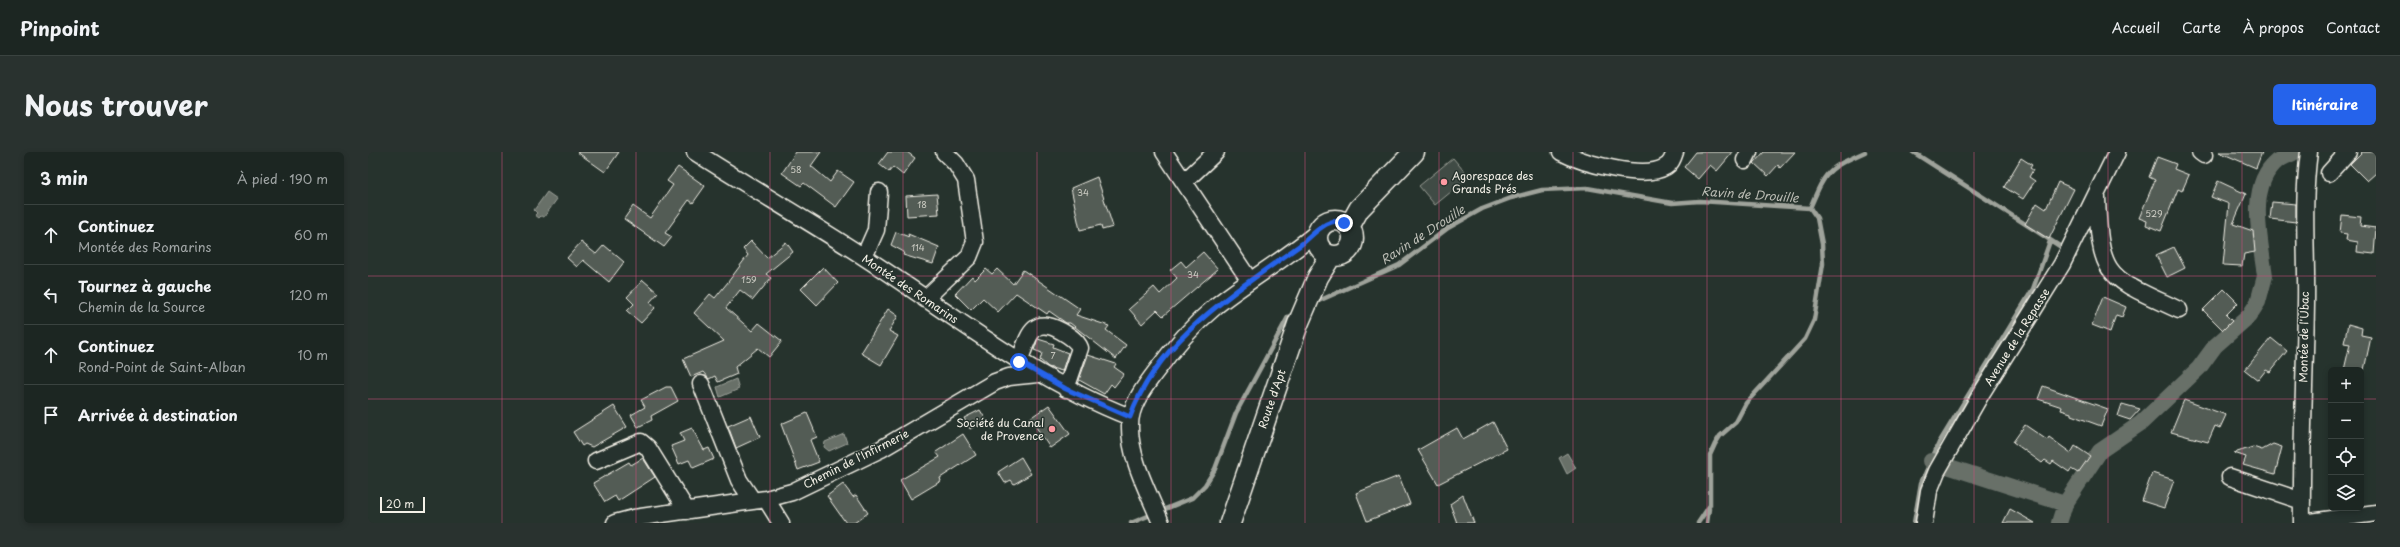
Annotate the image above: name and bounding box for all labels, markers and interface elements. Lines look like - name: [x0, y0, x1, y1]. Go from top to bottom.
- text: Pinpoint: [20, 14, 100, 42]
- text: Accueil: [2112, 17, 2160, 38]
- text: Carte: [2182, 17, 2221, 38]
- text: À propos: [2243, 17, 2304, 38]
- text: Contact: [2326, 17, 2380, 38]
- text: Nous trouver: [24, 83, 208, 126]
- button: Itinéraire: [2273, 84, 2376, 125]
- house number: 58: [790, 162, 802, 176]
- text: 3 min: [40, 165, 88, 191]
- place label: Agorespace des Grands Prés: [1452, 167, 1533, 197]
- text: À pied · 190 m: [237, 169, 328, 188]
- marker: Agorespace des Grands Prés: [1439, 177, 1449, 187]
- water label: Ravin de Drouille: [1701, 182, 1800, 206]
- house number: 34: [1077, 185, 1089, 199]
- house number: 18: [917, 197, 927, 211]
- water label: Ravin de Drouille: [1377, 200, 1469, 268]
- house number: 529: [2145, 206, 2163, 220]
- text: Continuez: [78, 214, 154, 237]
- route end: [1335, 214, 1353, 232]
- icon: ahead: [40, 224, 62, 246]
- text: 60 m: [294, 225, 328, 244]
- text: Montée des Romarins: [78, 237, 211, 256]
- house number: 114: [911, 240, 925, 254]
- street label: Montée des Romarins: [859, 250, 962, 327]
- house number: 34: [1187, 267, 1199, 281]
- house number: 159: [741, 272, 757, 286]
- text: Tournez à gauche: [78, 274, 212, 297]
- icon: left: [40, 284, 62, 306]
- text: 120 m: [289, 285, 328, 304]
- street label: Avenue de la Repasse: [1980, 285, 2054, 389]
- street label: Montée de l'Ubac: [2294, 291, 2313, 383]
- text: Chemin de la Source: [78, 297, 205, 316]
- text: Continuez: [78, 334, 154, 357]
- icon: ahead: [40, 344, 62, 366]
- text: 10 m: [298, 345, 328, 364]
- house number: 7: [1050, 348, 1056, 362]
- route start: [1010, 353, 1028, 371]
- text: Rond-Point de Saint-Alban: [78, 357, 246, 376]
- street label: Route d'Apt: [1253, 367, 1290, 431]
- map controls: [2328, 367, 2364, 511]
- button: +: [2328, 367, 2364, 403]
- text: Arrivée à destination: [78, 403, 238, 426]
- button: −: [2328, 403, 2364, 439]
- icon: arrive: [40, 404, 62, 426]
- place label: Société du Canal de Provence: [956, 414, 1044, 444]
- street label: Chemin de l'Infirmerie: [800, 424, 912, 493]
- marker: Société du Canal de Provence: [1047, 424, 1057, 434]
- button: locate: [2328, 439, 2364, 475]
- button: layers: [2328, 475, 2364, 511]
- scale bar: [380, 495, 425, 514]
- text: 20 m: [386, 495, 414, 512]

